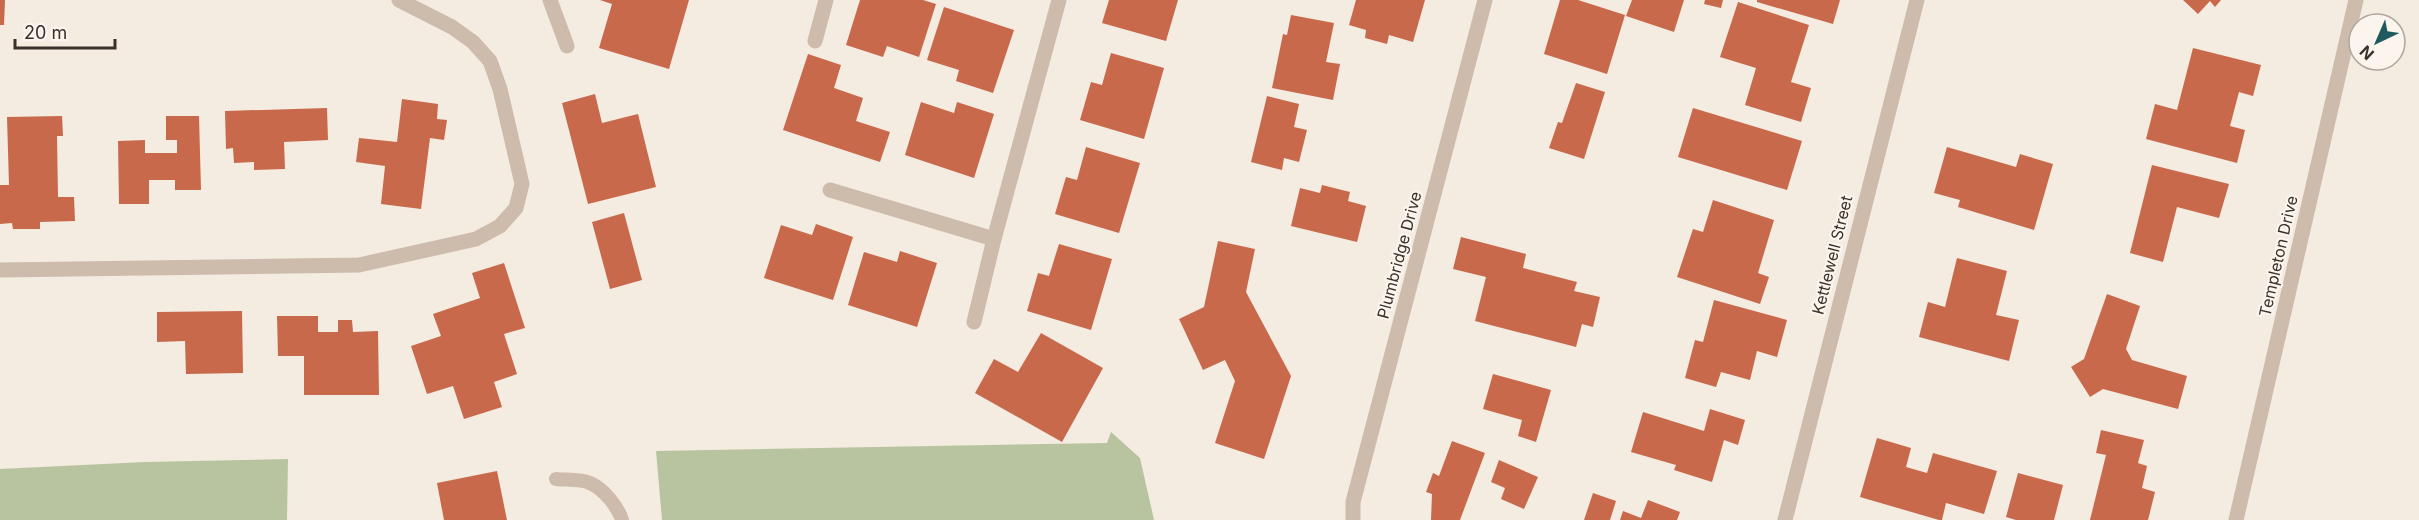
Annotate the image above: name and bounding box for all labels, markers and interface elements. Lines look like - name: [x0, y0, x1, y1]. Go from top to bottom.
- scale bar: [15, 12, 116, 50]
- north arrow: [2347, 12, 2407, 72]
- text: 20 m: [24, 22, 67, 43]
- text: N: [2355, 41, 2378, 64]
- street label: Plumbridge Drive: [1372, 189, 1426, 321]
- street label: Kettlewell Street: [1808, 193, 1856, 317]
- street label: Templeton Drive: [2254, 193, 2302, 319]

